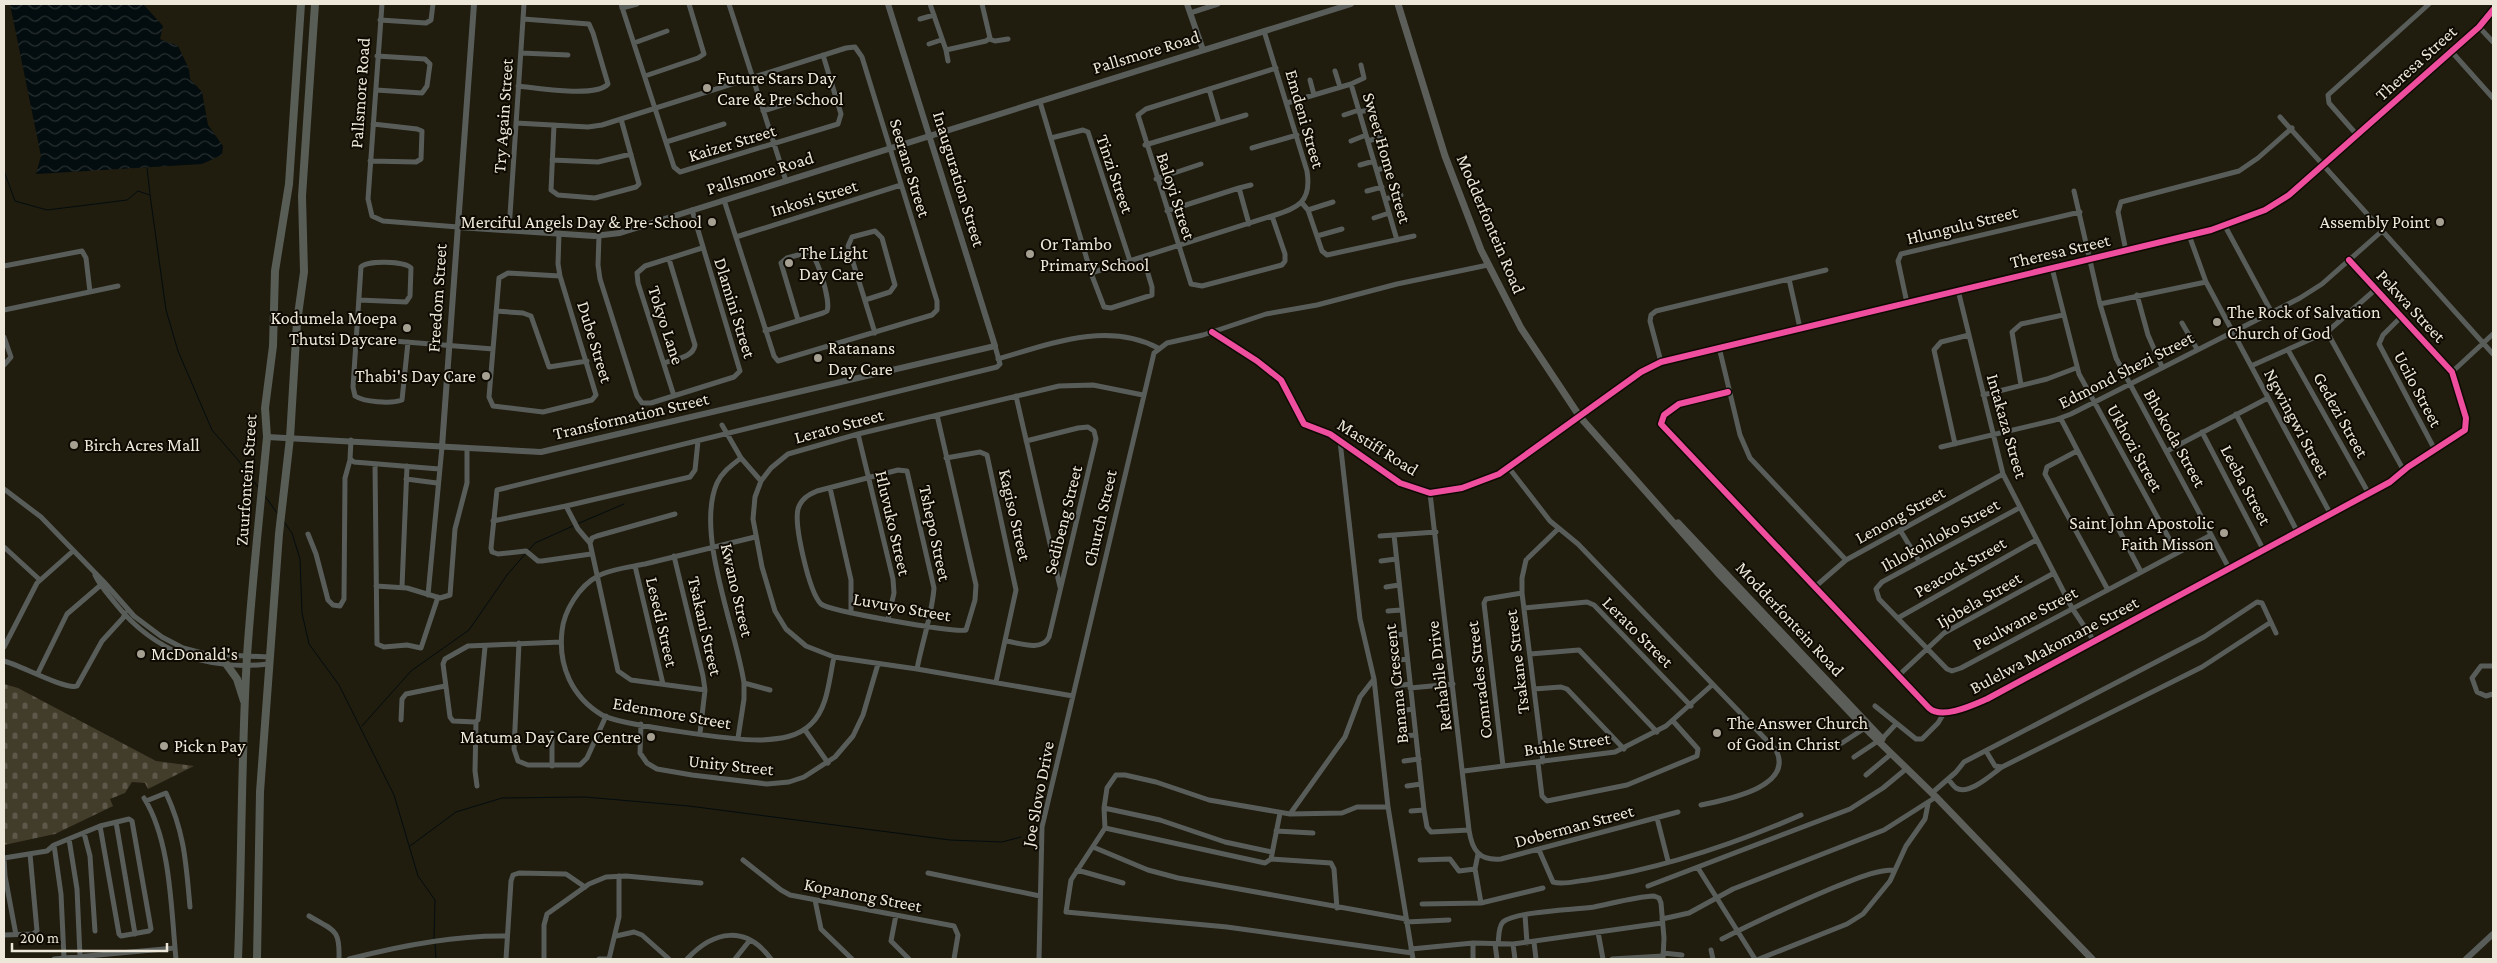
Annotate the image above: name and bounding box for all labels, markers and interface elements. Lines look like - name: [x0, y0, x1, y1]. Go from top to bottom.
- street label: Theresa Street: [2371, 21, 2461, 105]
- street label: Pallsmore Road: [1090, 26, 1202, 78]
- street label: Pallsmore Road: [346, 37, 374, 149]
- street label: Try Again Street: [489, 57, 517, 174]
- street label: Emdeni Street: [1281, 67, 1329, 172]
- place label: Future Stars Day Care & Pre School: [717, 68, 844, 109]
- marker: Future Stars Day Care & Pre School: [701, 82, 713, 94]
- street label: Sweet Home Street: [1359, 90, 1416, 227]
- street label: Inauguration Street: [929, 109, 989, 250]
- street label: Seerane Street: [886, 116, 935, 221]
- street label: Kaizer Street: [686, 120, 779, 166]
- street label: Tinzi Street: [1092, 132, 1138, 217]
- street label: Pallsmore Road: [704, 147, 816, 199]
- street label: Baloyi Street: [1153, 150, 1200, 243]
- street label: Modderfontein Road: [1453, 152, 1530, 297]
- street label: Inkosi Street: [768, 175, 861, 221]
- street label: Hlungulu Street: [1904, 201, 2021, 248]
- place label: Merciful Angels Day & Pre-School: [461, 212, 702, 232]
- place label: Assembly Point: [2320, 212, 2431, 232]
- marker: Merciful Angels Day & Pre-School: [706, 216, 718, 228]
- marker: Assembly Point: [2434, 216, 2446, 228]
- street label: Theresa Street: [2008, 230, 2113, 272]
- place label: Or Tambo Primary School: [1040, 234, 1149, 275]
- street label: Freedom Street: [423, 242, 451, 353]
- place label: The Light Day Care: [799, 243, 869, 284]
- marker: Or Tambo Primary School: [1024, 248, 1036, 260]
- street label: Dlamini Street: [710, 255, 760, 362]
- marker: The Light Day Care: [783, 257, 795, 269]
- street label: Pekwa Street: [2372, 266, 2450, 347]
- street label: Tokyo Lane: [644, 283, 688, 367]
- street label: Dube Street: [573, 299, 617, 386]
- place label: The Rock of Salvation Church of God: [2227, 302, 2381, 343]
- place label: Kodumela Moepa Thutsi Daycare: [271, 308, 397, 349]
- marker: The Rock of Salvation Church of God: [2211, 316, 2223, 328]
- marker: Kodumela Moepa Thutsi Daycare: [401, 322, 413, 334]
- street label: Edmond Shezi Street: [2055, 327, 2198, 413]
- place label: Ratanans Day Care: [828, 338, 895, 379]
- street label: Ucilo Street: [2390, 348, 2447, 431]
- marker: Ratanans Day Care: [812, 352, 824, 364]
- street label: Ngwingwi Street: [2260, 365, 2335, 482]
- place label: Thabi's Day Care: [355, 366, 476, 386]
- street label: Gedezi Street: [2309, 369, 2373, 462]
- marker: Thabi's Day Care: [480, 370, 492, 382]
- street label: Intakaza Street: [1983, 371, 2032, 482]
- street label: Bhokoda Street: [2140, 385, 2211, 492]
- street label: Transformation Street: [551, 388, 712, 444]
- street label: Ukhozi Street: [2103, 401, 2168, 496]
- street label: Lerato Street: [792, 404, 887, 448]
- street label: Zuurfontein Street: [231, 412, 261, 547]
- street label: Mastiff Road: [1334, 414, 1423, 480]
- place label: Birch Acres Mall: [84, 435, 200, 455]
- marker: Birch Acres Mall: [68, 439, 80, 451]
- street label: Leeba Street: [2217, 442, 2276, 529]
- street label: Sedibeng Street: [1040, 462, 1086, 577]
- street label: Kagiso Street: [995, 467, 1035, 564]
- street label: Church Street: [1079, 467, 1121, 568]
- street label: Hluvuko Street: [871, 469, 915, 578]
- street label: Lenong Street: [1852, 482, 1949, 548]
- street label: Tshepo Street: [915, 483, 955, 584]
- street label: Ihlokohloko Street: [1877, 494, 2004, 576]
- place label: Saint John Apostolic Faith Misson: [2069, 513, 2215, 554]
- marker: Saint John Apostolic Faith Misson: [2218, 527, 2230, 539]
- street label: Peacock Street: [1911, 532, 2010, 601]
- street label: Kwano Street: [717, 541, 758, 640]
- street label: Modderfontein Road: [1732, 558, 1848, 681]
- street label: Ijobela Street: [1933, 567, 2026, 633]
- street label: Tsakani Street: [684, 574, 726, 679]
- street label: Lesedi Street: [642, 575, 682, 670]
- street label: Peulwane Street: [1969, 582, 2082, 654]
- street label: Luvuyo Street: [852, 589, 953, 626]
- street label: Bulelwa Makomane Street: [1966, 592, 2143, 698]
- street label: Lerato Street: [1599, 593, 1678, 672]
- street label: Tsakane Street: [1501, 608, 1533, 715]
- street label: Comrades Street: [1462, 619, 1496, 740]
- street label: Rethabile Drive: [1422, 620, 1456, 732]
- street label: Banana Crescent: [1380, 622, 1412, 745]
- place label: McDonald's: [151, 644, 238, 664]
- marker: McDonald's: [135, 648, 147, 660]
- street label: Edenmore Street: [611, 693, 734, 733]
- place label: The Answer Church of God in Christ: [1727, 713, 1869, 754]
- place label: Matuma Day Care Centre: [460, 727, 641, 747]
- marker: The Answer Church of God in Christ: [1711, 727, 1723, 739]
- street label: Buhle Street: [1522, 728, 1613, 760]
- marker: Matuma Day Care Centre: [645, 731, 657, 743]
- place label: Pick n Pay: [174, 736, 246, 756]
- street label: Joe Slovo Drive: [1018, 739, 1058, 850]
- marker: Pick n Pay: [158, 740, 170, 752]
- street label: Unity Street: [687, 751, 776, 780]
- street label: Doberman Street: [1512, 800, 1637, 852]
- street label: Kopanong Street: [803, 874, 924, 916]
- scale bar: [12, 920, 168, 952]
- text: 200 m: [20, 930, 59, 946]

